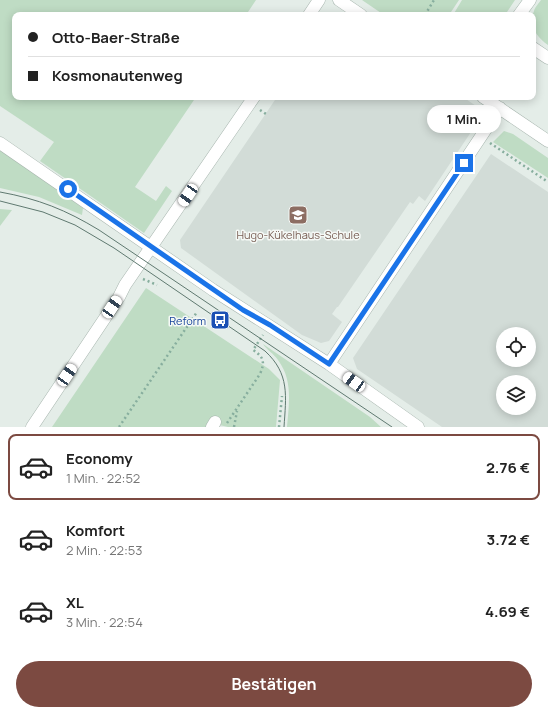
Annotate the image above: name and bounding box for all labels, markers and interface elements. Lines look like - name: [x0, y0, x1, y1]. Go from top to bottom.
- text: Otto-Baer-Straße: [52, 27, 180, 48]
- text: Kosmonautenweg: [52, 65, 183, 86]
- callout: 1 Min.: [427, 105, 501, 133]
- text: 1 Min.: [446, 110, 482, 128]
- route end: [455, 154, 473, 172]
- route start: [59, 180, 77, 198]
- car: [176, 182, 200, 208]
- school or university icon: Hugo-Kükelhaus-Schule: [287, 204, 309, 226]
- place label: Hugo-Kükelhaus-Schule: [236, 227, 360, 242]
- car: [100, 294, 124, 320]
- bus stop icon: Reform: [209, 309, 231, 331]
- place label: Reform: [169, 313, 206, 328]
- map controls: [496, 327, 536, 415]
- button: locate: [496, 327, 536, 367]
- car: [55, 362, 79, 388]
- car: [341, 370, 367, 394]
- button: layers: [496, 375, 536, 415]
- text: Economy: [66, 448, 133, 469]
- icon: car: [18, 449, 54, 485]
- text: 2.76 €: [486, 457, 530, 478]
- text: 1 Min. · 22:52: [66, 469, 140, 487]
- text: Komfort: [66, 520, 125, 541]
- icon: car: [18, 521, 54, 557]
- text: 3.72 €: [487, 529, 530, 550]
- text: 2 Min. · 22:53: [66, 541, 143, 559]
- text: XL: [66, 592, 84, 613]
- icon: car: [18, 593, 54, 629]
- text: 4.69 €: [485, 601, 530, 622]
- text: 3 Min. · 22:54: [66, 613, 143, 631]
- button: Bestätigen: [16, 661, 532, 707]

